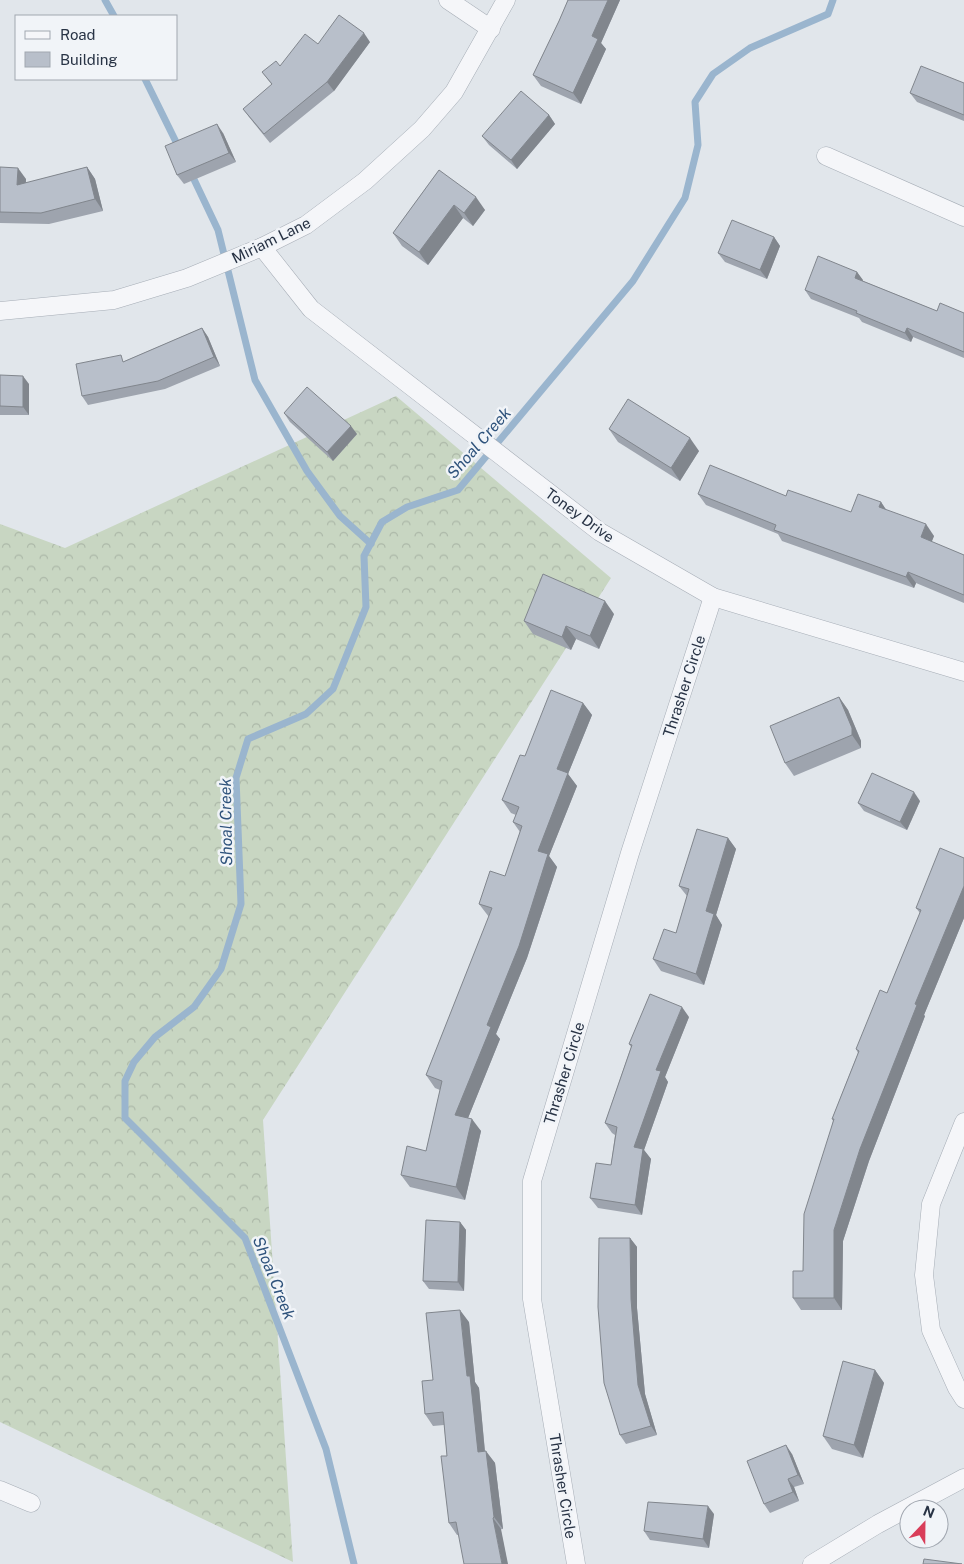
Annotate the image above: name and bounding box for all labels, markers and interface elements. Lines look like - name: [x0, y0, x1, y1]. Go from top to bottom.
- legend: [15, 15, 178, 80]
- text: Road: [60, 26, 96, 43]
- text: Building: [60, 51, 118, 68]
- street label: Miriam Lane: [229, 214, 313, 266]
- water label: Shoal Creek: [443, 403, 515, 482]
- street label: Toney Drive: [542, 484, 618, 546]
- street label: Thrasher Circle: [660, 633, 708, 739]
- water label: Shoal Creek: [216, 778, 236, 866]
- street label: Thrasher Circle: [540, 1020, 588, 1126]
- water label: Shoal Creek: [249, 1234, 299, 1323]
- street label: Thrasher Circle: [546, 1432, 580, 1540]
- north arrow: [899, 1499, 949, 1549]
- text: N: [921, 1502, 937, 1521]

